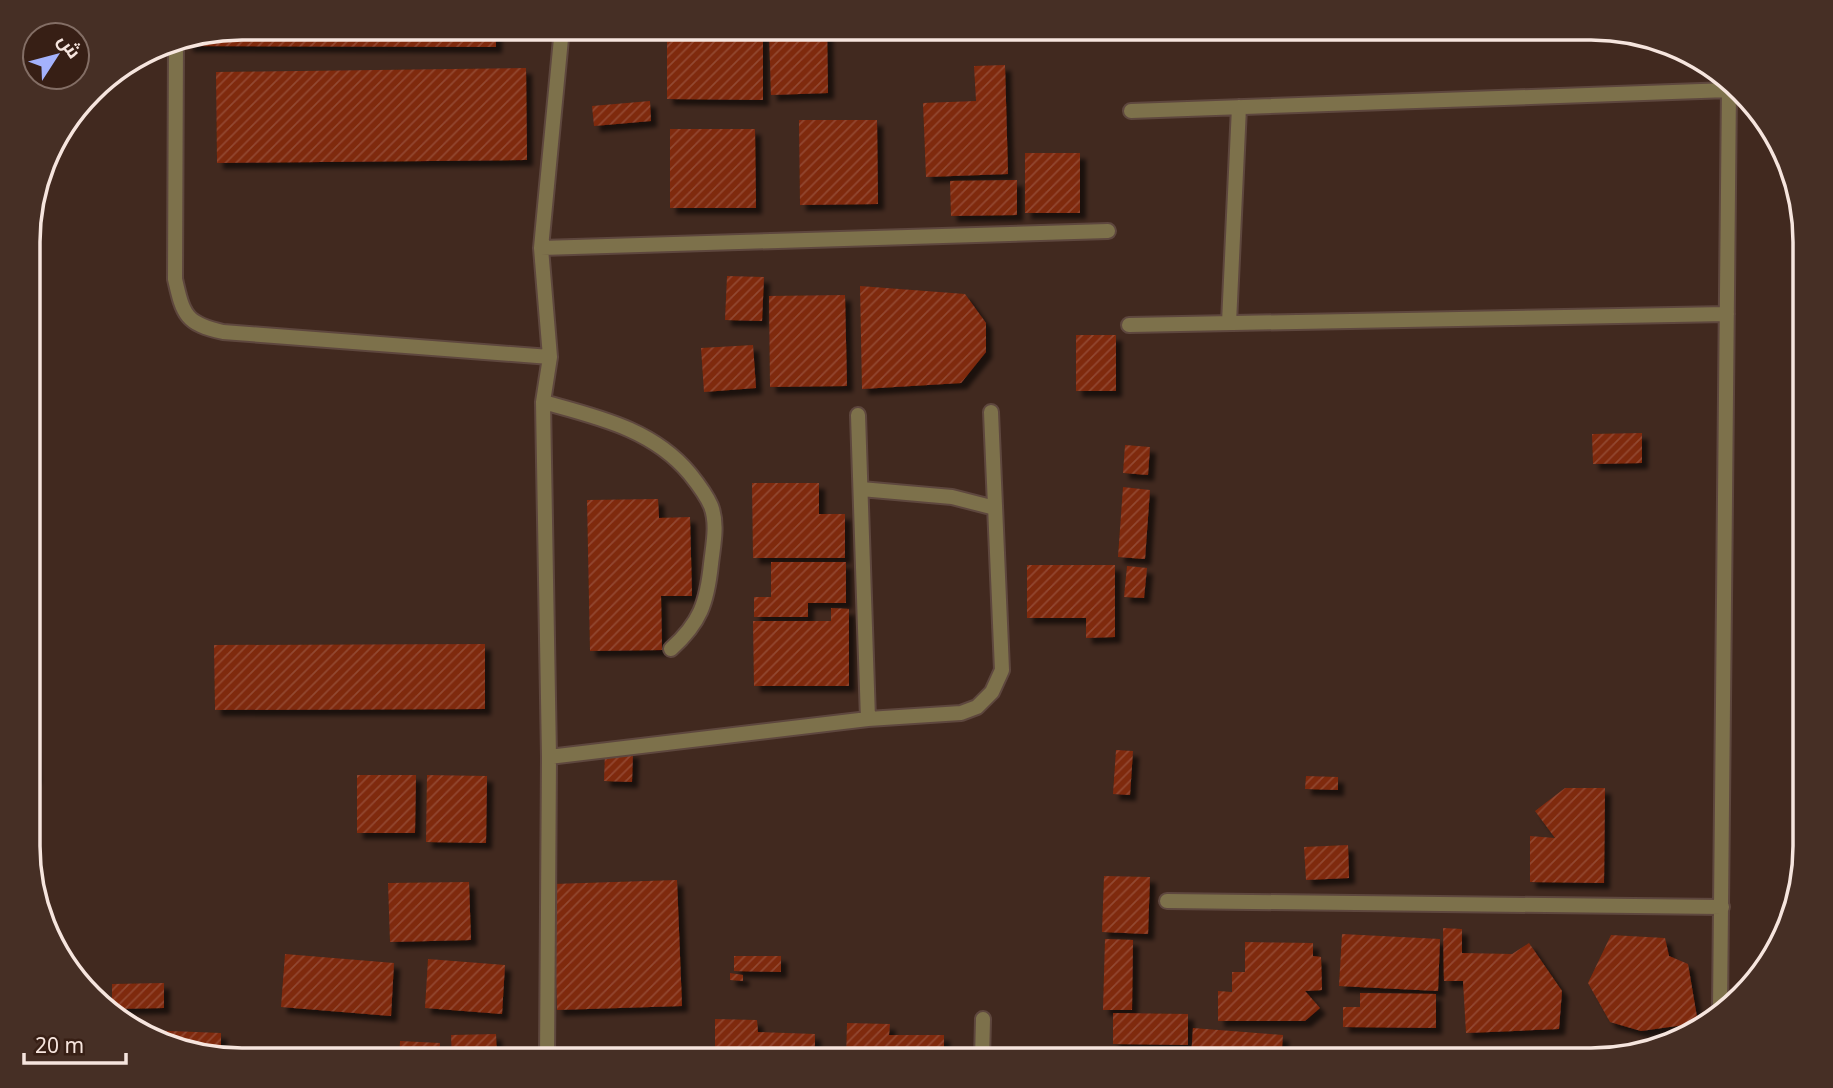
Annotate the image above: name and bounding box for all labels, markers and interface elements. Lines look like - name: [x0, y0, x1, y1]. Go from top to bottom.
- north arrow: [21, 21, 91, 91]
- text: ش: [52, 29, 87, 64]
- scale bar: [24, 1021, 126, 1066]
- text: 20 m: [35, 1031, 84, 1059]

